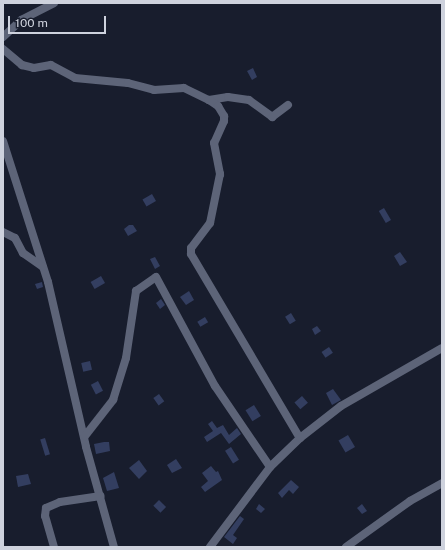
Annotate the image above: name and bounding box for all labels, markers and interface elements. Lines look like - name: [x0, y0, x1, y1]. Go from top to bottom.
- scale bar: [10, 8, 108, 34]
- text: 100 m: [15, 16, 48, 30]

